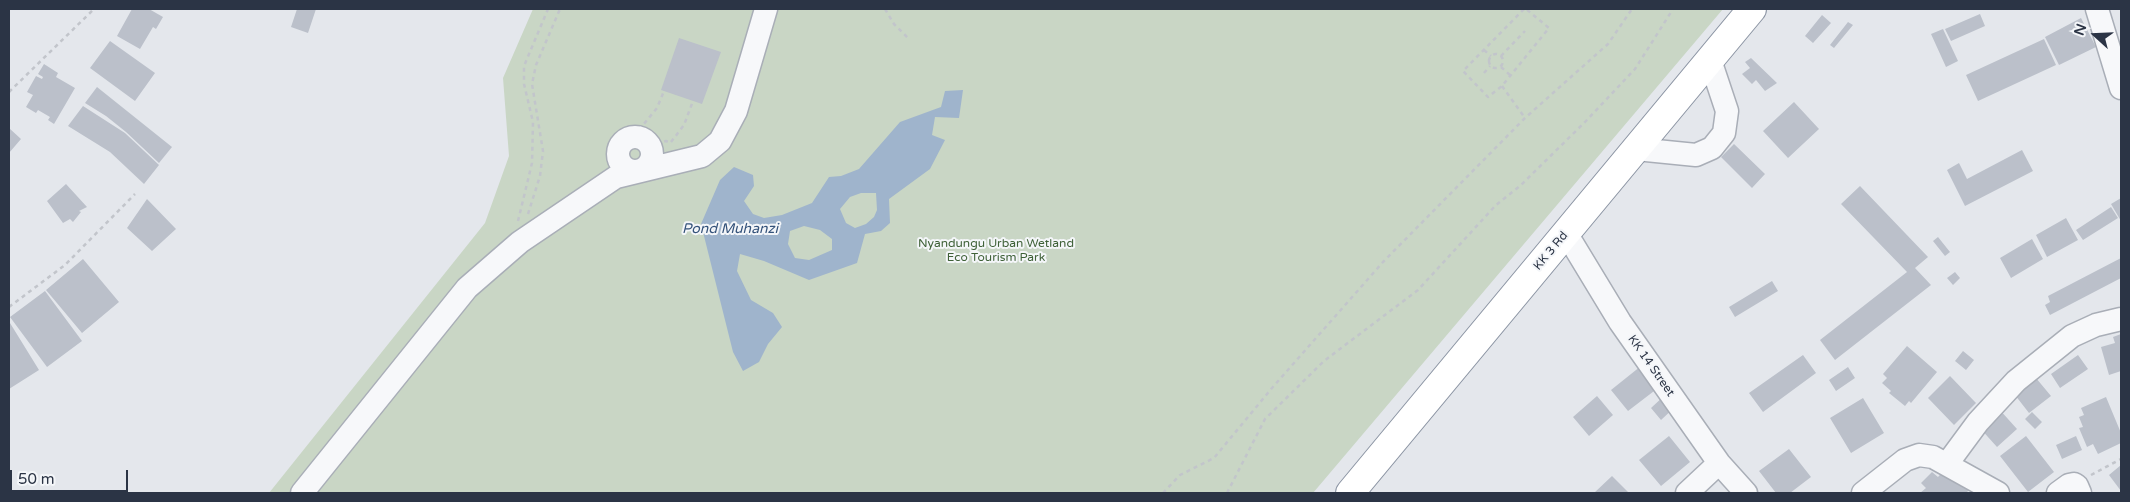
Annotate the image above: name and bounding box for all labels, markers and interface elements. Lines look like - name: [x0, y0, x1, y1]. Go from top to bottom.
- north arrow: [2070, 10, 2120, 60]
- text: N: [2071, 22, 2090, 38]
- water label: Pond Muhanzi: [682, 221, 778, 237]
- street label: KK 3 Rd: [1531, 229, 1571, 273]
- park label: Nyandungu Urban Wetland Eco Tourism Park: [918, 237, 1074, 265]
- street label: KK 14 Street: [1625, 333, 1677, 399]
- scale bar: [12, 460, 130, 492]
- text: 50 m: [18, 470, 55, 488]

